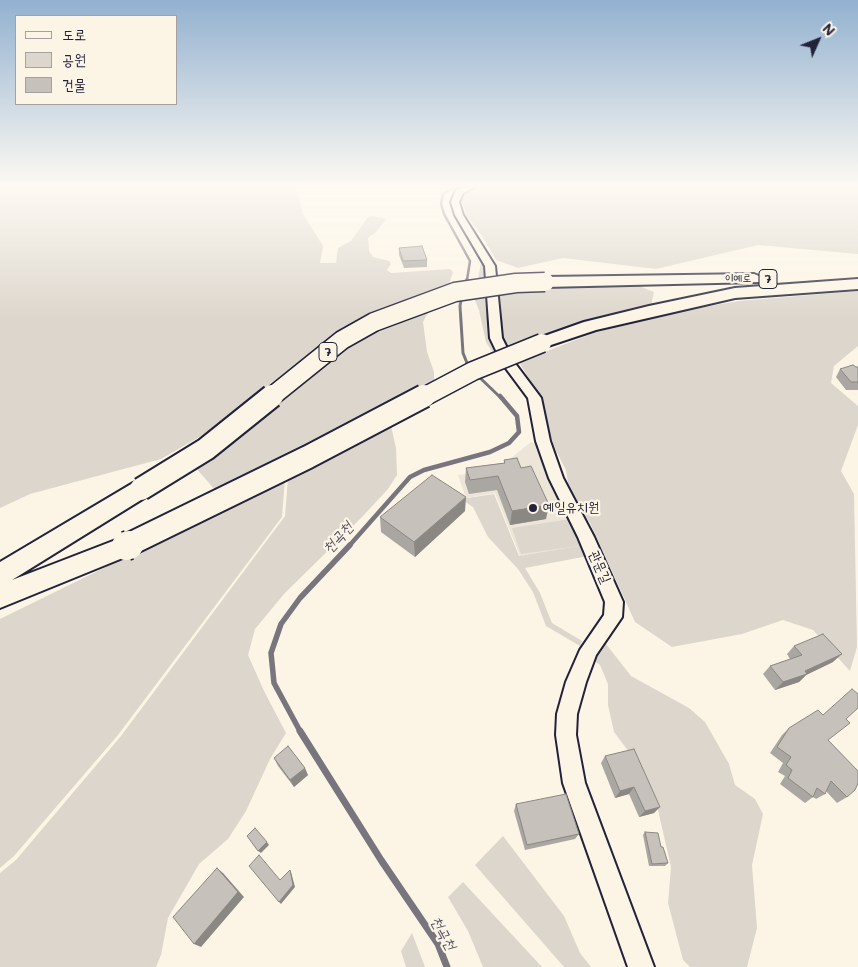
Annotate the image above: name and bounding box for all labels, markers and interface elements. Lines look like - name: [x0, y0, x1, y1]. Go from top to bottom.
- legend: [15, 15, 178, 105]
- north arrow: [793, 15, 843, 65]
- text: N: [819, 19, 840, 40]
- text: 도로: [62, 24, 86, 44]
- text: 공원: [62, 49, 86, 69]
- text: 건물: [62, 74, 86, 94]
- road number: 7: [759, 270, 777, 288]
- street label: 이예로: [725, 272, 751, 286]
- road number: 7: [319, 342, 337, 362]
- place label: 예일유치원: [543, 500, 599, 516]
- marker: 예일유치원: [527, 502, 539, 514]
- water label: 천곡천: [319, 519, 357, 557]
- street label: 관문길: [585, 548, 615, 586]
- water label: 천곡천: [426, 913, 460, 953]

